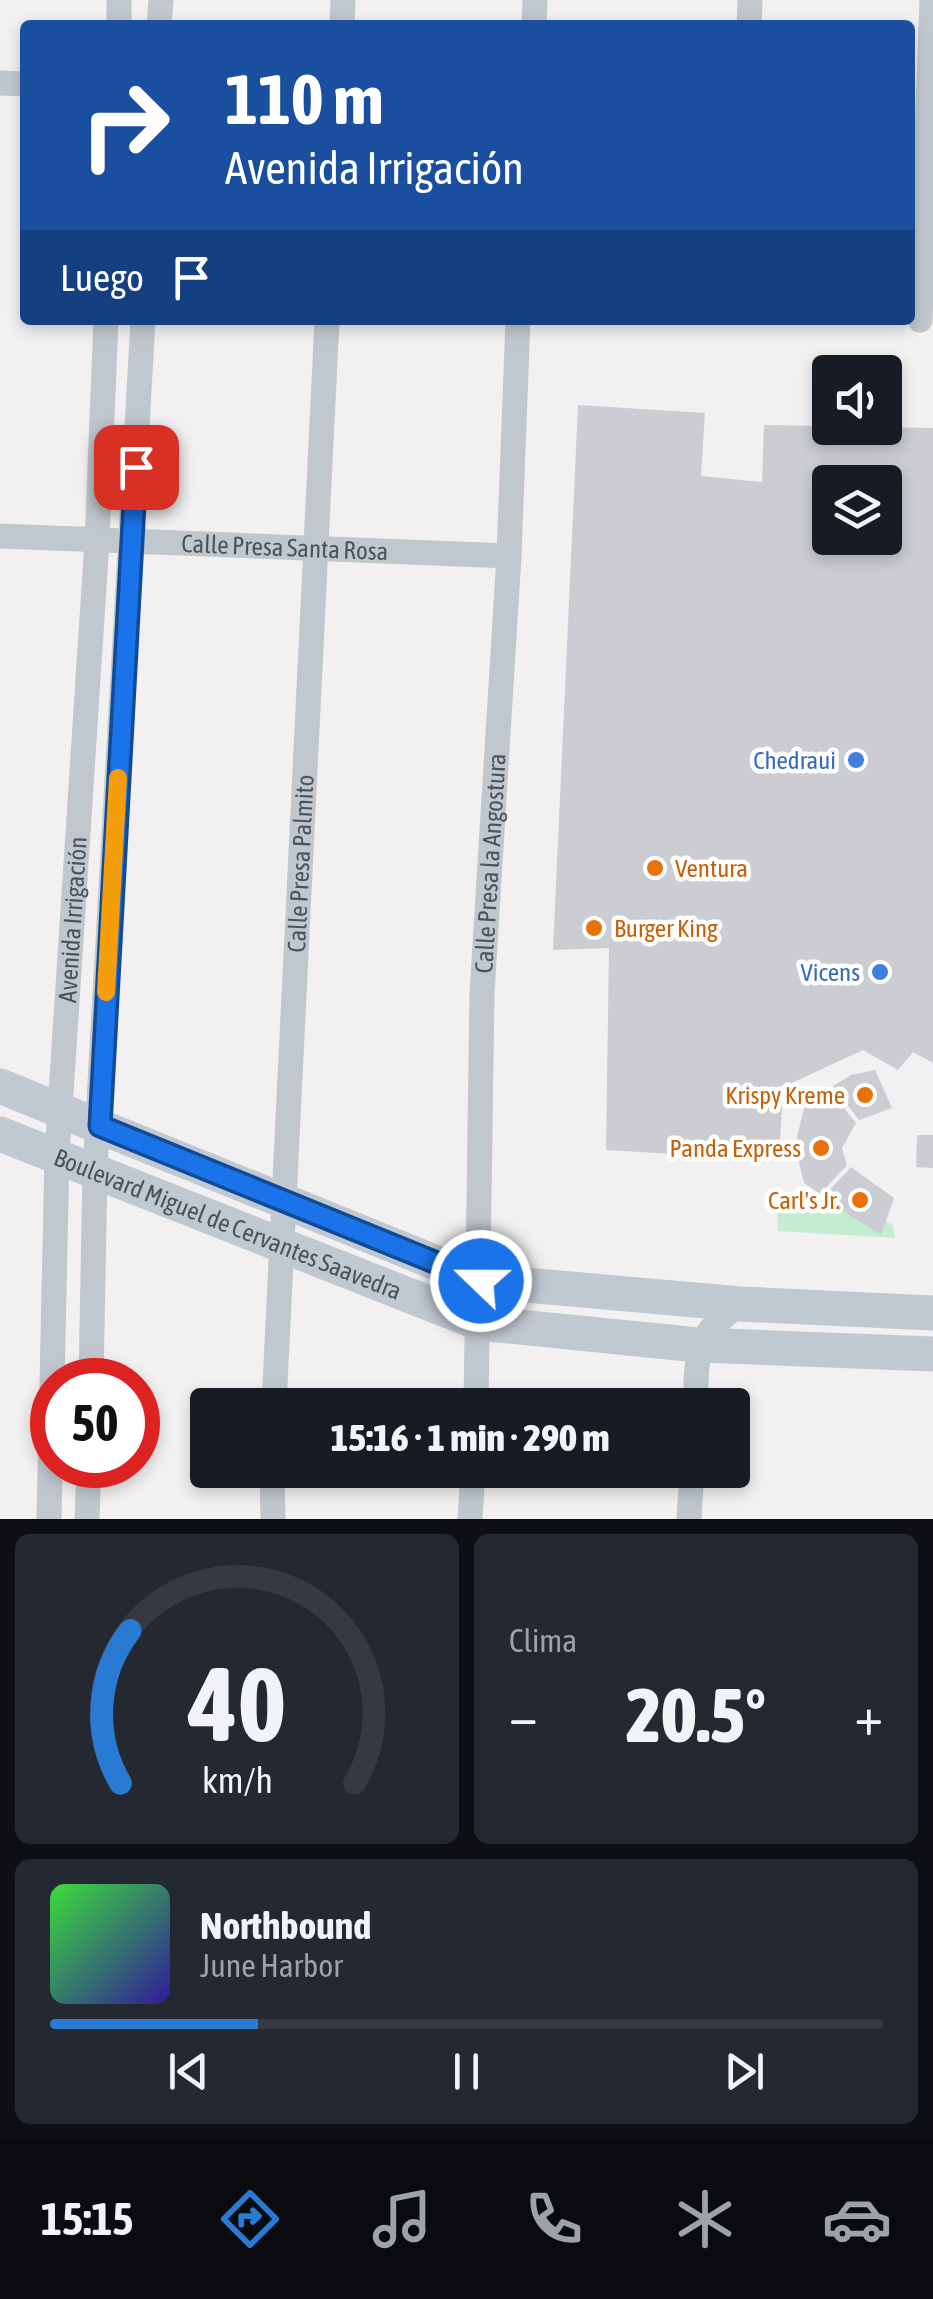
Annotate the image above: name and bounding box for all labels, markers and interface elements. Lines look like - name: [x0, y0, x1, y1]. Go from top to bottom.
- text: 110 m: [225, 59, 384, 139]
- icon: right: [60, 60, 190, 190]
- text: Avenida Irrigación: [225, 142, 524, 194]
- icon: arrive: [164, 250, 219, 305]
- text: Luego: [60, 256, 144, 299]
- map controls: [812, 355, 902, 555]
- button: sound: [812, 355, 902, 445]
- pin: [94, 425, 179, 510]
- icon: arrive: [109, 440, 164, 495]
- button: layers: [812, 465, 902, 555]
- street label: Calle Presa Santa Rosa: [181, 529, 389, 565]
- place label: Chedraui: [753, 746, 836, 774]
- marker: Chedraui: [845, 749, 867, 771]
- street label: Calle Presa la Angostura: [469, 752, 511, 974]
- street label: Calle Presa Palmito: [282, 774, 319, 953]
- street label: Avenida Irrigación: [53, 836, 92, 1003]
- place label: Ventura: [675, 854, 748, 882]
- marker: Ventura: [644, 857, 666, 879]
- place label: Burger King: [614, 914, 718, 942]
- marker: Burger King: [583, 917, 605, 939]
- place label: Vicens: [800, 958, 860, 986]
- marker: Vicens: [869, 961, 891, 983]
- place label: Krispy Kreme: [725, 1081, 845, 1109]
- marker: Krispy Kreme: [854, 1084, 876, 1106]
- place label: Panda Express: [670, 1134, 801, 1162]
- marker: Panda Express: [810, 1137, 832, 1159]
- street label: Boulevard Miguel de Cervantes Saavedra: [50, 1143, 406, 1305]
- place label: Carl's Jr.: [768, 1186, 840, 1214]
- marker: Carl's Jr.: [849, 1189, 871, 1211]
- position arrow: [429, 1229, 533, 1333]
- speed limit sign: 50: [30, 1358, 160, 1488]
- text: 15:16 · 1 min · 290 m: [330, 1416, 610, 1459]
- text: Clima: [509, 1622, 577, 1659]
- text: 40: [187, 1644, 286, 1763]
- text: 20.5°: [626, 1672, 766, 1758]
- text: −: [509, 1684, 538, 1747]
- text: +: [854, 1684, 883, 1747]
- text: km/h: [202, 1760, 272, 1801]
- text: Northbound: [200, 1904, 371, 1947]
- text: June Harbor: [200, 1947, 343, 1984]
- icon: previous: [161, 2044, 216, 2099]
- icon: pause: [439, 2044, 494, 2099]
- icon: next: [717, 2044, 772, 2099]
- icon: directions: [215, 2184, 285, 2254]
- icon: music: [367, 2184, 437, 2254]
- icon: phone: [519, 2184, 589, 2254]
- icon: climate: [670, 2184, 740, 2254]
- icon: car: [822, 2184, 892, 2254]
- text: 15:15: [41, 2193, 133, 2245]

